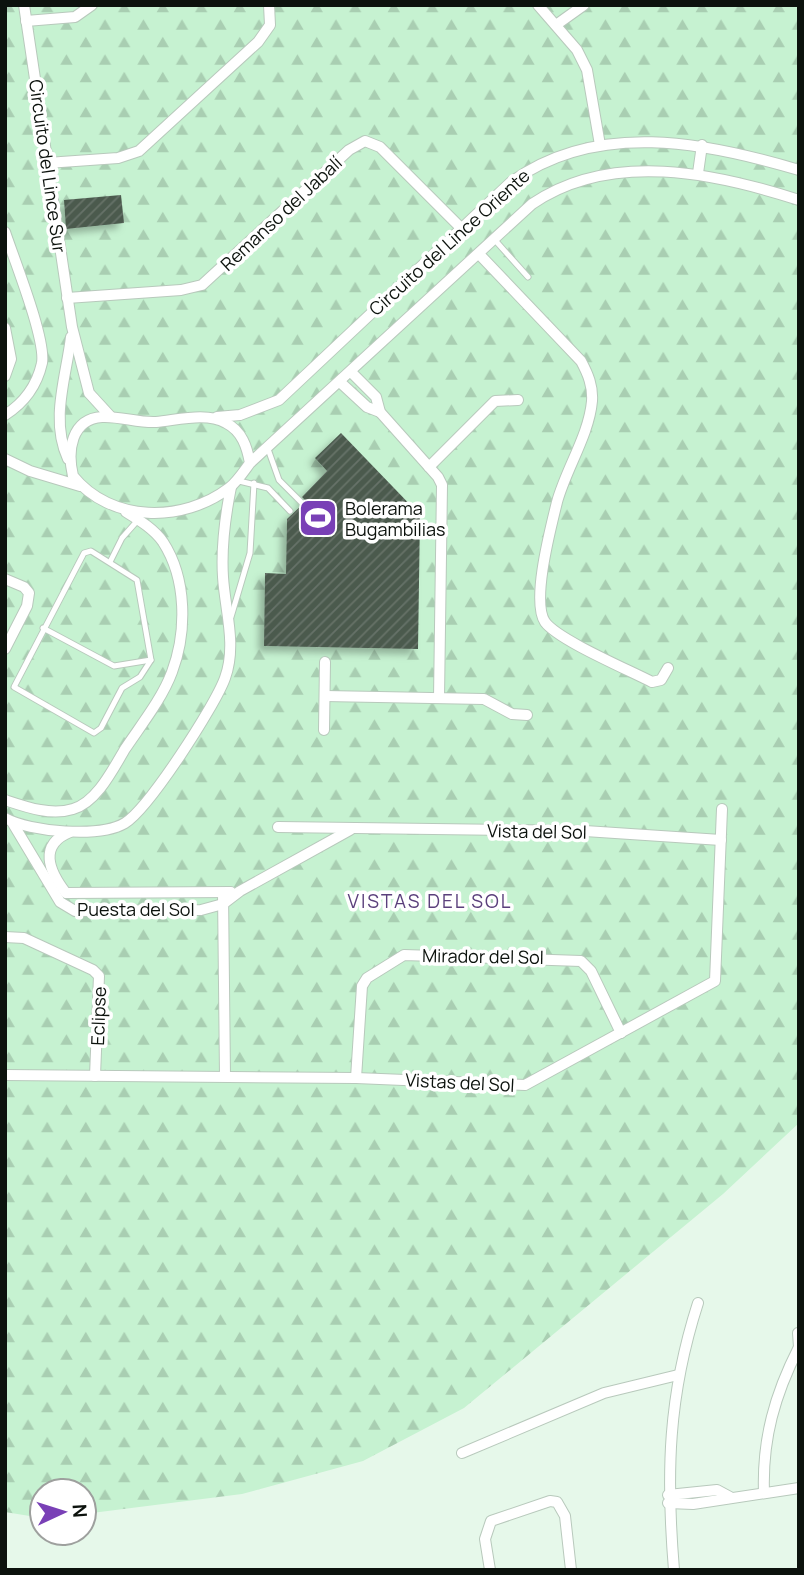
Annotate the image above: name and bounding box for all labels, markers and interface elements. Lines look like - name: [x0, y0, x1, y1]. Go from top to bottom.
- street label: Circuito del Lince Sur: [24, 78, 72, 255]
- street label: Remanso del Jabalí: [215, 150, 347, 276]
- street label: Circuito del Lince Oriente: [364, 163, 534, 321]
- place label: Bolerama Bugambilias: [345, 496, 445, 541]
- sports icon: Bolerama Bugambilias: [297, 497, 339, 539]
- street label: Vista del Sol: [487, 818, 587, 844]
- district label: VISTAS DEL SOL: [347, 888, 513, 914]
- street label: Puesta del Sol: [77, 897, 195, 921]
- street label: Mirador del Sol: [422, 943, 544, 969]
- street label: Eclipse: [85, 986, 111, 1046]
- street label: Vistas del Sol: [405, 1067, 515, 1097]
- north arrow: [28, 1477, 98, 1547]
- text: N: [67, 1503, 93, 1519]

